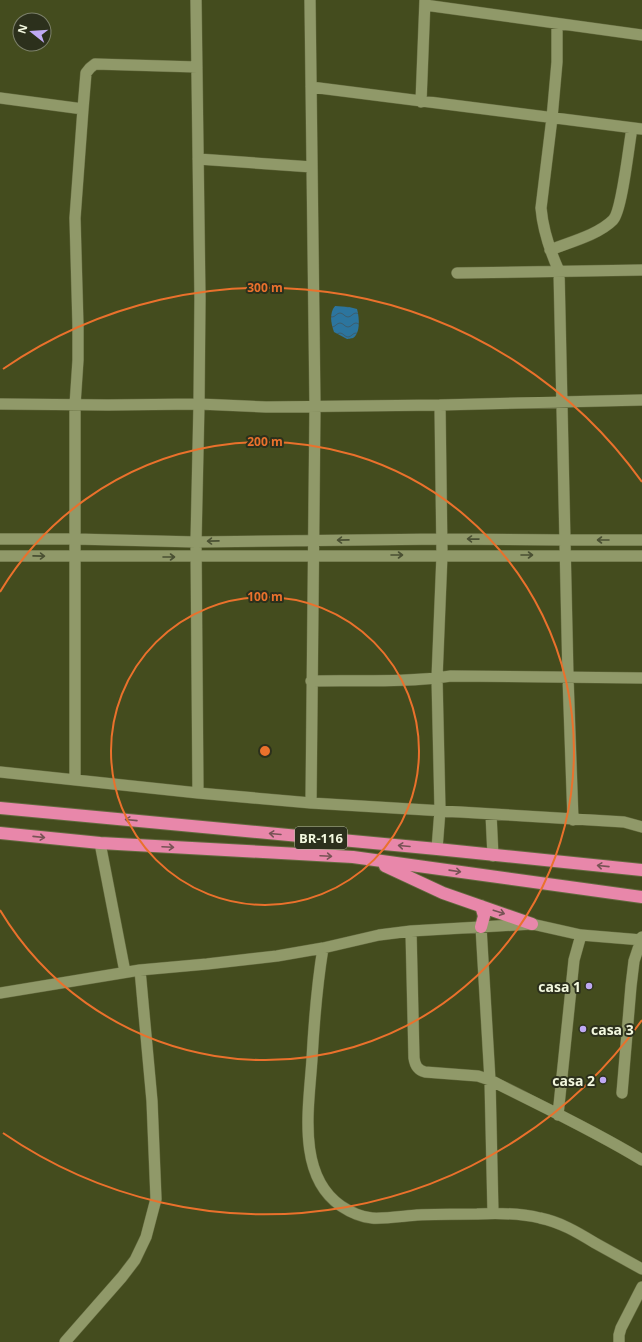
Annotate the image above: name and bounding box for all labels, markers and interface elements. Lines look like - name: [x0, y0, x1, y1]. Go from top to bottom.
- north arrow: [12, 12, 52, 52]
- text: N: [13, 22, 30, 35]
- text: 300 m: [247, 279, 283, 296]
- text: 200 m: [247, 433, 283, 450]
- one-way arrow: [467, 535, 480, 543]
- one-way arrow: [337, 536, 350, 543]
- one-way arrow: [597, 536, 610, 544]
- one-way arrow: [207, 538, 220, 545]
- one-way arrow: [390, 551, 403, 559]
- one-way arrow: [520, 551, 533, 559]
- one-way arrow: [32, 552, 45, 560]
- one-way arrow: [162, 553, 175, 561]
- text: 100 m: [247, 588, 283, 605]
- centre of rings: [258, 744, 272, 758]
- one-way arrow: [125, 817, 138, 824]
- road number: BR-116: [295, 827, 347, 849]
- one-way arrow: [269, 830, 282, 838]
- one-way arrow: [32, 833, 45, 840]
- one-way arrow: [161, 843, 174, 850]
- one-way arrow: [398, 843, 411, 850]
- one-way arrow: [319, 852, 332, 859]
- one-way arrow: [597, 863, 610, 870]
- one-way arrow: [448, 867, 461, 875]
- one-way arrow: [492, 909, 505, 916]
- place label: casa 1: [538, 977, 581, 996]
- marker: casa 1: [584, 981, 594, 991]
- place label: casa 3: [591, 1020, 634, 1039]
- marker: casa 3: [578, 1024, 588, 1034]
- place label: casa 2: [552, 1071, 595, 1090]
- marker: casa 2: [598, 1075, 608, 1085]

